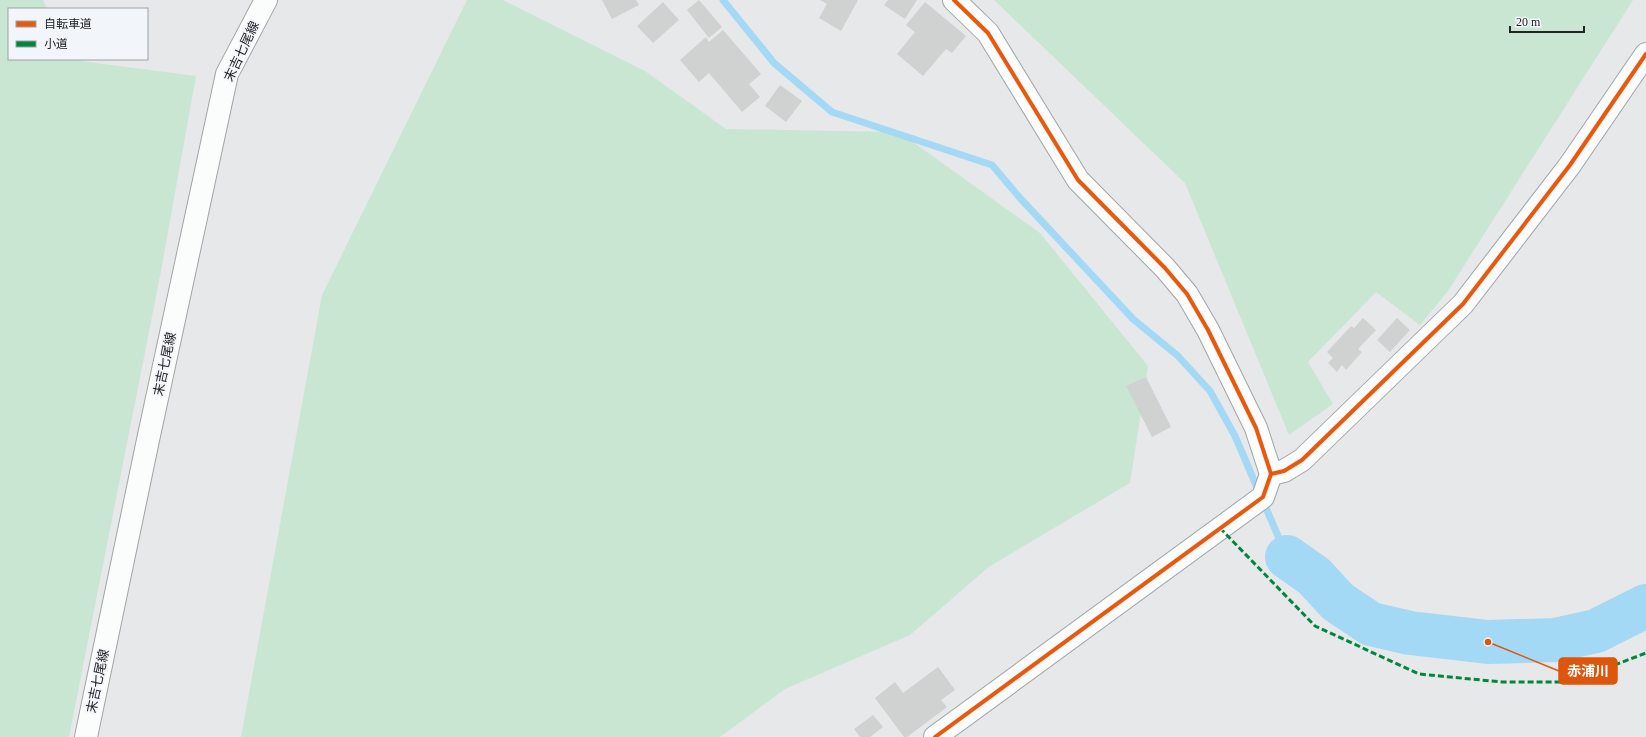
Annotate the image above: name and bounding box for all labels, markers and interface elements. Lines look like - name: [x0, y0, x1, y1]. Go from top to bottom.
- legend: [8, 8, 148, 60]
- scale bar: [1510, 8, 1584, 34]
- text: 20 m: [1516, 15, 1541, 29]
- text: 自転車道: [44, 17, 92, 31]
- street label: 末吉七尾線: [221, 19, 262, 84]
- text: 小道: [44, 37, 68, 51]
- street label: 末吉七尾線: [150, 331, 179, 397]
- street label: 末吉七尾線: [83, 648, 112, 714]
- callout: 赤浦川: [1559, 658, 1617, 684]
- text: 赤浦川: [1567, 663, 1609, 679]

